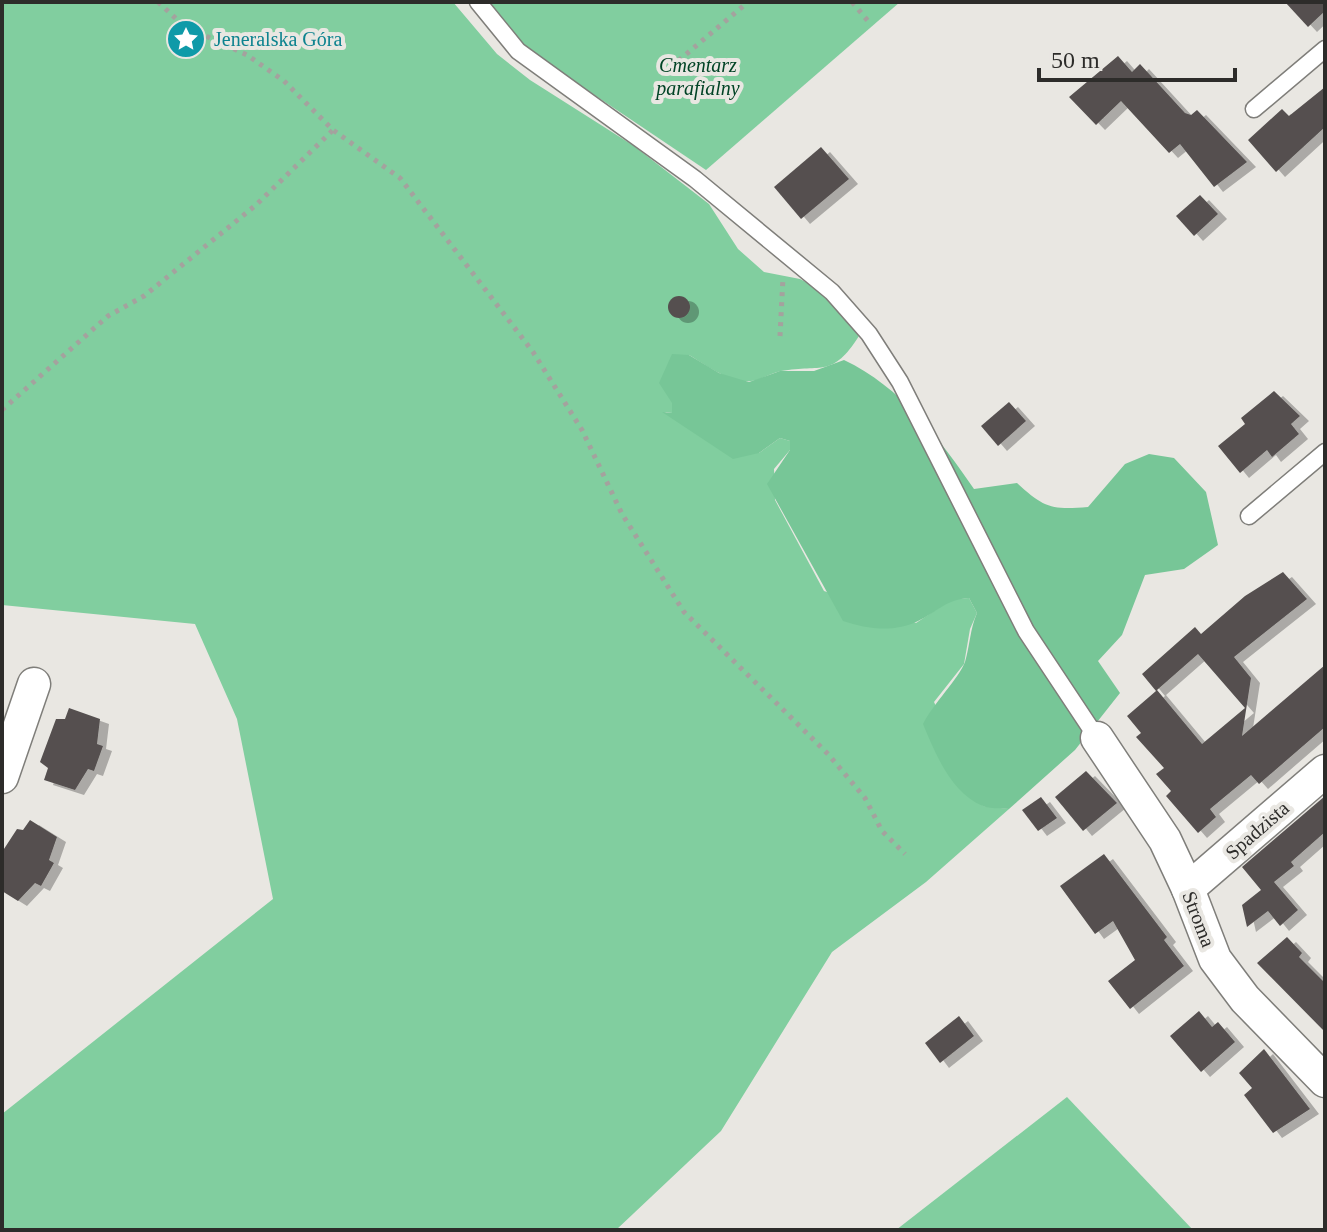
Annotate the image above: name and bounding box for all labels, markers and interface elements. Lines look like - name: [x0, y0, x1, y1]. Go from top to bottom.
- place icon: Jeneralska Góra: [165, 18, 207, 60]
- place label: Jeneralska Góra: [214, 28, 342, 50]
- scale bar: [1039, 32, 1235, 82]
- text: 50 m: [1051, 47, 1100, 73]
- park label: Cmentarz parafialny: [654, 54, 740, 100]
- street label: Spadzista: [1221, 796, 1294, 864]
- street label: Stroma: [1178, 888, 1220, 950]

